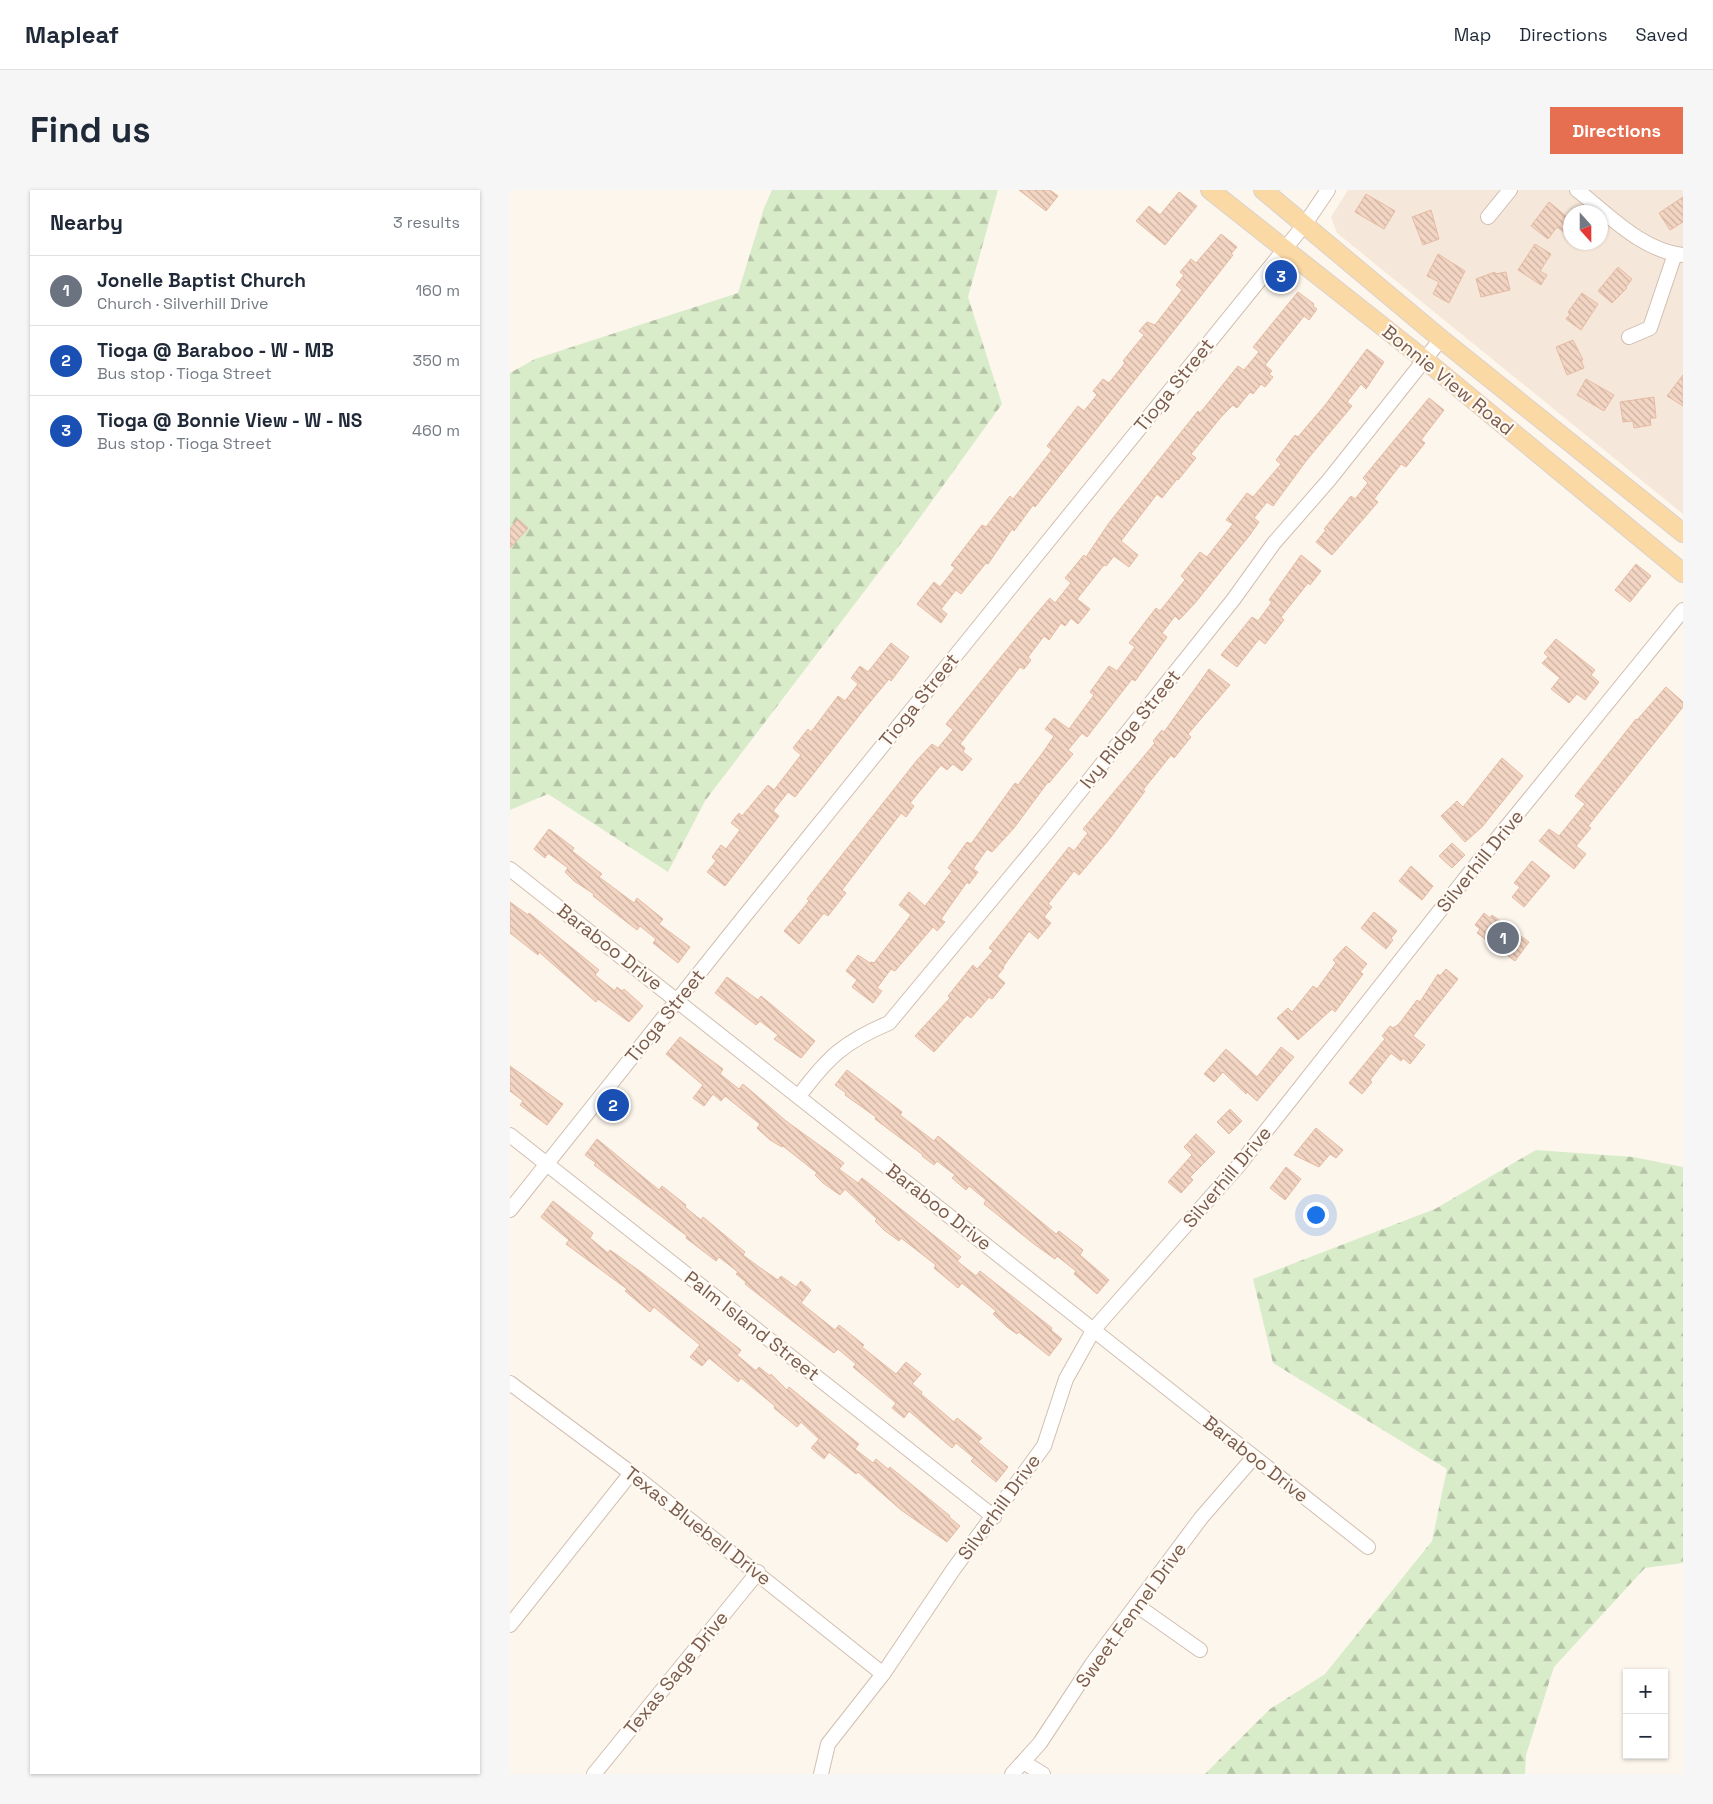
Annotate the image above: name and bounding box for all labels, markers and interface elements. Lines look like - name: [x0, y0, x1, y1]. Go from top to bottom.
- text: Mapleaf: [25, 19, 119, 50]
- text: Map: [1454, 23, 1491, 46]
- text: Directions: [1519, 23, 1608, 46]
- text: Saved: [1636, 23, 1688, 46]
- button: Directions: [1550, 107, 1683, 154]
- text: Find us: [30, 108, 151, 152]
- north arrow: [1563, 205, 1608, 250]
- text: Nearby: [50, 209, 123, 236]
- text: 3 results: [393, 212, 460, 233]
- pin: 3: [1265, 257, 1297, 295]
- text: Jonelle Baptist Church: [97, 268, 306, 293]
- text: 1: [62, 280, 70, 301]
- text: 160 m: [415, 280, 460, 301]
- text: Church · Silverhill Drive: [97, 293, 269, 314]
- street label: Bonnie View Road: [1377, 319, 1519, 441]
- street label: Tioga Street: [1129, 333, 1219, 437]
- text: Tioga @ Baraboo - W - MB: [97, 338, 334, 363]
- text: 2: [61, 350, 71, 371]
- text: 350 m: [413, 350, 460, 371]
- text: Bus stop · Tioga Street: [97, 363, 272, 384]
- text: Tioga @ Bonnie View - W - NS: [97, 408, 362, 433]
- text: 3: [61, 420, 71, 441]
- text: 460 m: [412, 420, 460, 441]
- text: Bus stop · Tioga Street: [97, 433, 272, 454]
- street label: Tioga Street: [874, 648, 964, 752]
- street label: Ivy Ridge Street: [1074, 664, 1186, 794]
- street label: Silverhill Drive: [1431, 804, 1529, 918]
- street label: Baraboo Drive: [552, 898, 668, 996]
- pin: 1: [1487, 919, 1519, 957]
- street label: Tioga Street: [620, 964, 710, 1068]
- pin: 2: [597, 1086, 629, 1124]
- street label: Silverhill Drive: [1177, 1121, 1277, 1233]
- street label: Baraboo Drive: [881, 1158, 997, 1256]
- your location: [1303, 1202, 1329, 1228]
- street label: Palm Island Street: [679, 1265, 825, 1387]
- street label: Baraboo Drive: [1198, 1410, 1314, 1508]
- street label: Silverhill Drive: [952, 1449, 1046, 1565]
- street label: Texas Bluebell Drive: [619, 1461, 777, 1591]
- street label: Sweet Fennel Drive: [1070, 1538, 1192, 1692]
- street label: Texas Sage Drive: [618, 1606, 734, 1740]
- map controls: [1623, 1669, 1668, 1759]
- button: +: [1623, 1669, 1668, 1714]
- button: −: [1623, 1714, 1668, 1759]

